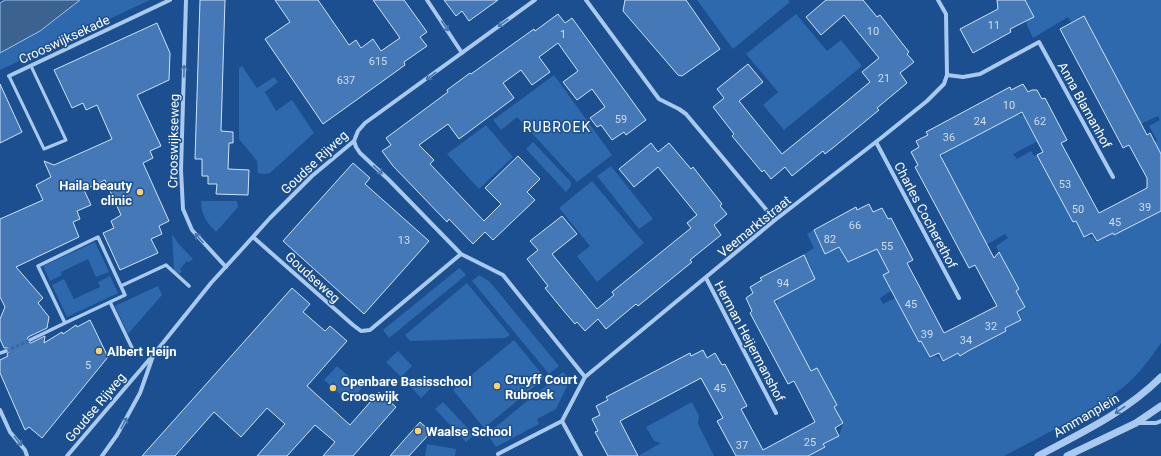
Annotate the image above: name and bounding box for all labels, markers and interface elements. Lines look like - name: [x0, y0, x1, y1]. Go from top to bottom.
- street label: Crooswijksekade: [16, 12, 112, 67]
- one-way arrow: [498, 19, 509, 27]
- house number: 11: [988, 19, 1000, 32]
- one-way arrow: [441, 21, 449, 32]
- house number: 10: [867, 25, 879, 38]
- house number: 1: [560, 28, 566, 41]
- house number: 615: [369, 55, 387, 68]
- street label: Anna Blamanhof: [1055, 60, 1115, 151]
- one-way arrow: [180, 65, 188, 78]
- one-way arrow: [425, 72, 436, 80]
- house number: 21: [878, 72, 890, 85]
- house number: 637: [337, 74, 355, 87]
- street label: Crooswijkseweg: [165, 94, 182, 188]
- house number: 10: [1003, 99, 1015, 112]
- house number: 59: [615, 113, 627, 126]
- house number: 24: [974, 115, 986, 128]
- house number: 62: [1034, 115, 1046, 128]
- district label: RUBROEK: [523, 119, 591, 135]
- street label: Goudse Rijweg: [278, 128, 351, 197]
- house number: 36: [943, 131, 955, 144]
- street label: Charles Cocherethof: [891, 159, 960, 271]
- one-way arrow: [373, 165, 383, 175]
- place label: Haila beauty clinic: [59, 178, 132, 208]
- house number: 53: [1059, 178, 1071, 191]
- marker: Haila beauty clinic: [135, 187, 145, 197]
- street label: Veemarktstraat: [715, 193, 794, 260]
- house number: 39: [1139, 201, 1151, 214]
- house number: 50: [1072, 203, 1084, 216]
- house number: 45: [1109, 216, 1121, 229]
- house number: 66: [849, 219, 861, 232]
- house number: 82: [824, 233, 836, 246]
- one-way arrow: [195, 234, 204, 244]
- house number: 13: [398, 234, 410, 247]
- house number: 55: [881, 240, 893, 253]
- street label: Goudseweg: [282, 249, 343, 306]
- house number: 94: [777, 277, 789, 290]
- street label: Herman Heijermanshof: [711, 278, 788, 405]
- house number: 45: [905, 298, 917, 311]
- house number: 32: [985, 320, 997, 333]
- house number: 39: [921, 328, 933, 341]
- house number: 34: [960, 334, 972, 347]
- place label: Albert Heijn: [107, 344, 177, 359]
- marker: Albert Heijn: [94, 346, 104, 356]
- house number: 5: [85, 359, 91, 372]
- street label: Goudse Rijweg: [62, 370, 129, 445]
- place label: Cruyff Court Rubroek: [505, 372, 578, 402]
- place label: Openbare Basisschool Crooswijk: [341, 374, 472, 404]
- marker: Cruyff Court Rubroek: [492, 381, 502, 391]
- house number: 45: [714, 382, 726, 395]
- marker: Openbare Basisschool Crooswijk: [328, 383, 338, 393]
- street label: Ammanplein: [1051, 391, 1122, 440]
- one-way arrow: [1115, 406, 1126, 415]
- one-way arrow: [120, 417, 128, 429]
- place label: Waalse School: [426, 424, 512, 439]
- marker: Waalse School: [413, 426, 423, 436]
- one-way arrow: [14, 436, 22, 447]
- house number: 25: [804, 436, 816, 449]
- house number: 37: [736, 439, 748, 452]

